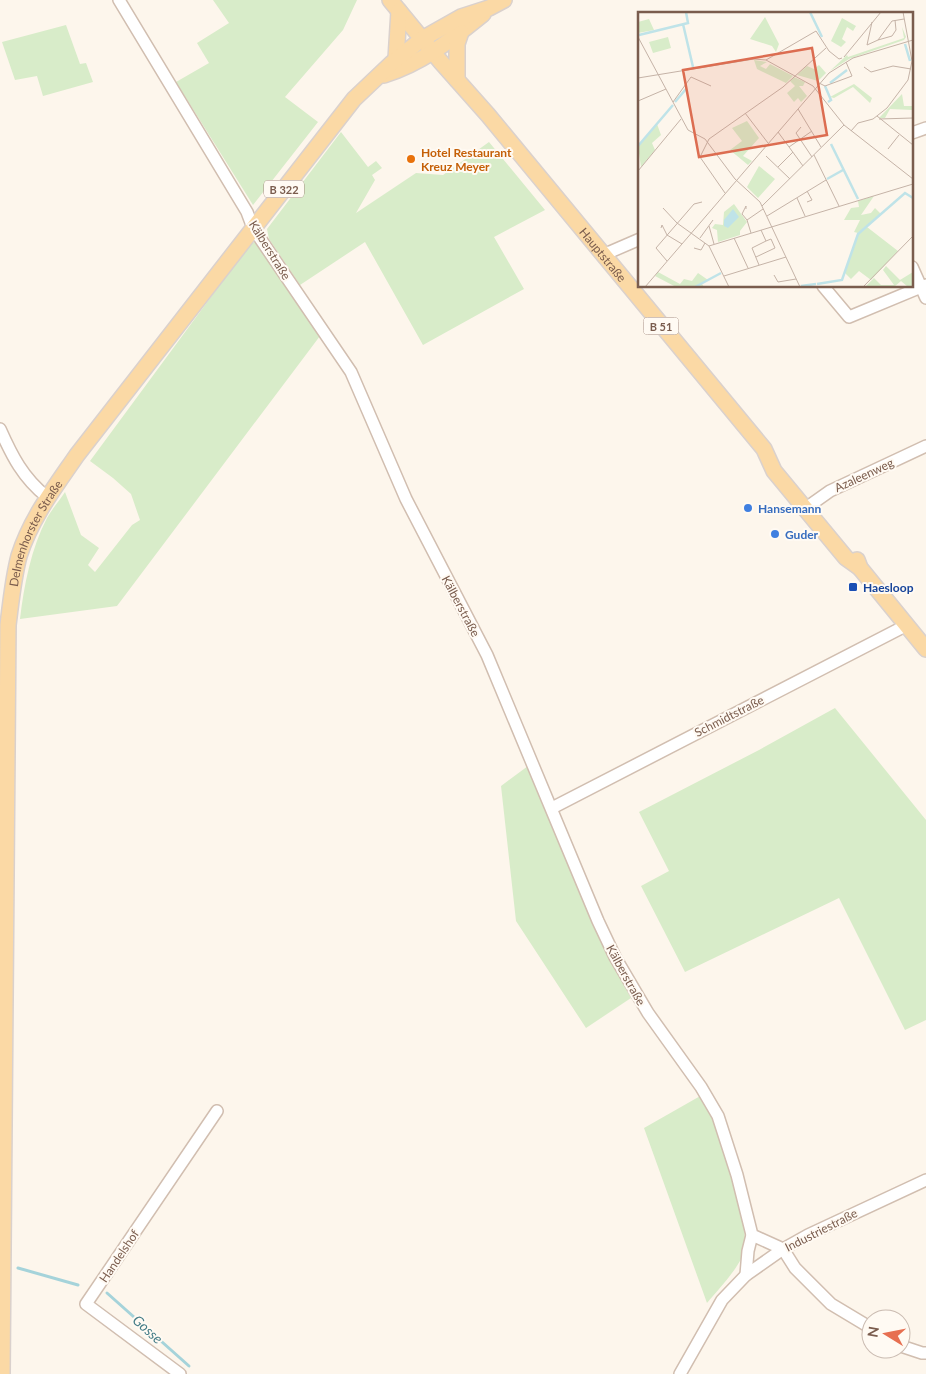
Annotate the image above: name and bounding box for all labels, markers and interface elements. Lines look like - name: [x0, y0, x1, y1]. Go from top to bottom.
- inset map: [638, 12, 914, 288]
- place label: Hotel Restaurant Kreuz Meyer: [421, 145, 512, 174]
- marker: Hotel Restaurant Kreuz Meyer: [405, 153, 417, 165]
- road number: B 322: [264, 180, 304, 198]
- street label: Kälberstraße: [246, 218, 294, 282]
- street label: Hauptstraße: [577, 224, 630, 285]
- road number: B 51: [644, 318, 678, 334]
- street label: Azaleenweg: [832, 455, 896, 495]
- street label: Delmenhorster Straße: [6, 477, 65, 588]
- place label: Hansemann: [758, 501, 822, 516]
- marker: Hansemann: [742, 502, 754, 514]
- place label: Guder: [785, 527, 819, 542]
- marker: Guder: [769, 528, 781, 540]
- street label: Kälberstraße: [439, 573, 483, 639]
- place label: Haesloop: [863, 580, 914, 595]
- marker: Haesloop: [847, 581, 859, 593]
- street label: Schmidtstraße: [692, 692, 766, 740]
- street label: Kälberstraße: [603, 942, 649, 1008]
- street label: Industriestraße: [782, 1205, 860, 1255]
- street label: Handelshof: [96, 1226, 143, 1285]
- north arrow: [861, 1309, 911, 1359]
- water label: Gosse: [129, 1311, 167, 1347]
- text: N: [863, 1325, 882, 1338]

